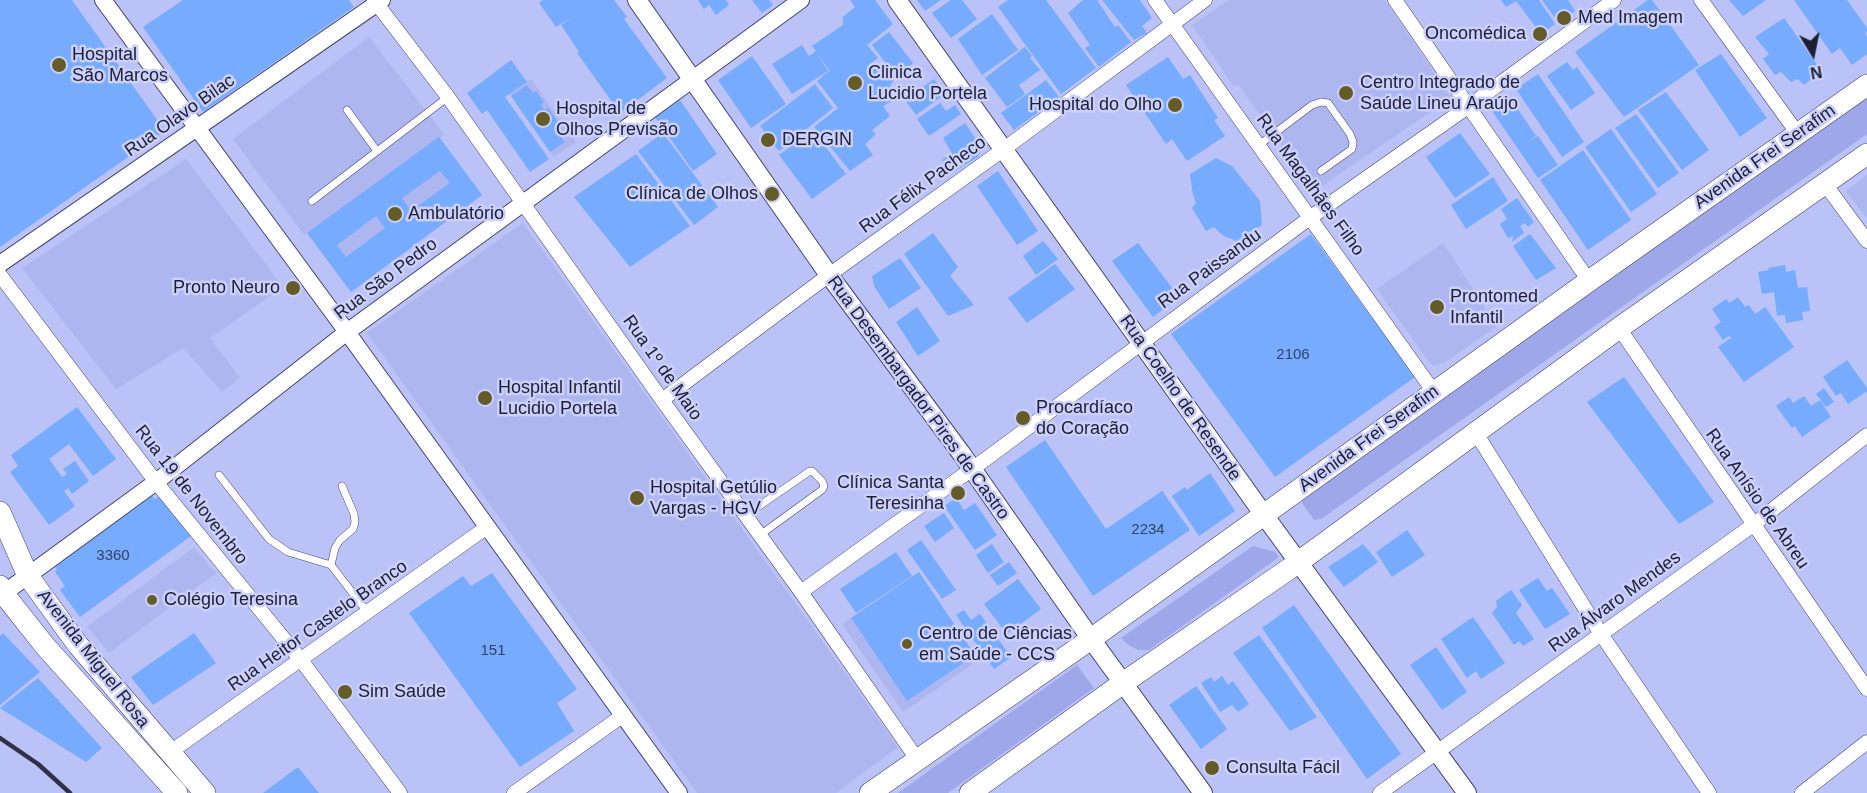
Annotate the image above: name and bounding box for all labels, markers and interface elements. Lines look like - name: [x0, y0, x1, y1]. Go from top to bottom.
- place label: Med Imagem: [1578, 7, 1683, 29]
- marker: Med Imagem: [1555, 9, 1573, 27]
- place label: Oncomédica: [1425, 23, 1526, 45]
- north arrow: [1783, 24, 1843, 84]
- marker: Oncomédica: [1531, 25, 1549, 43]
- place label: Hospital São Marcos: [72, 44, 168, 86]
- marker: Hospital São Marcos: [50, 56, 68, 74]
- place label: Clinica Lucidio Portela: [868, 62, 987, 104]
- text: N: [1809, 63, 1823, 82]
- street label: Rua Olavo Bilac: [121, 70, 239, 162]
- place label: Centro Integrado de Saúde Lineu Araújo: [1360, 72, 1520, 115]
- marker: Clinica Lucidio Portela: [846, 74, 864, 92]
- marker: Centro Integrado de Saúde Lineu Araújo: [1337, 84, 1355, 102]
- place label: Hospital do Olho: [1029, 94, 1162, 116]
- marker: Hospital do Olho: [1166, 96, 1184, 114]
- place label: Hospital de Olhos Previsão: [556, 98, 678, 140]
- street label: Avenida Frei Serafim: [1690, 100, 1840, 214]
- marker: Hospital de Olhos Previsão: [534, 110, 552, 128]
- street label: Rua Magalhães Filho: [1251, 110, 1369, 260]
- place label: DERGIN: [782, 129, 852, 151]
- marker: DERGIN: [759, 131, 777, 149]
- street label: Rua Félix Pacheco: [856, 132, 990, 238]
- place label: Clínica de Olhos: [626, 183, 758, 205]
- marker: Clínica de Olhos: [763, 185, 781, 203]
- place label: Ambulatório: [408, 203, 504, 225]
- marker: Ambulatório: [386, 205, 404, 223]
- street label: Rua Paissandu: [1154, 224, 1266, 314]
- street label: Rua São Pedro: [330, 233, 442, 325]
- street label: Rua Desembargador Pires de Castro: [822, 272, 1014, 524]
- place label: Pronto Neuro: [173, 277, 280, 299]
- marker: Pronto Neuro: [284, 279, 302, 297]
- place label: Prontomed Infantil: [1450, 286, 1538, 328]
- marker: Prontomed Infantil: [1428, 298, 1446, 316]
- street label: Rua 1º de Maio: [618, 311, 706, 425]
- street label: Rua Coelho de Resende: [1115, 311, 1245, 485]
- house number: 2106: [1276, 346, 1310, 364]
- place label: Hospital Infantil Lucidio Portela: [498, 377, 621, 420]
- street label: Avenida Frei Serafim: [1295, 381, 1443, 497]
- marker: Hospital Infantil Lucidio Portela: [476, 389, 494, 407]
- place label: Procardíaco do Coração: [1036, 397, 1133, 440]
- marker: Procardíaco do Coração: [1014, 409, 1032, 427]
- street label: Rua 19 de Novembro: [130, 421, 252, 569]
- street label: Rua Anísio de Abreu: [1701, 425, 1813, 573]
- place label: Clínica Santa Teresinha: [837, 472, 944, 514]
- place label: Hospital Getúlio Vargas - HGV: [650, 477, 777, 520]
- marker: Clínica Santa Teresinha: [949, 484, 967, 502]
- marker: Hospital Getúlio Vargas - HGV: [628, 489, 646, 507]
- house number: 2234: [1131, 521, 1165, 539]
- house number: 3360: [96, 547, 130, 565]
- street label: Rua Álvaro Mendes: [1545, 547, 1685, 657]
- street label: Rua Heitor Castelo Branco: [224, 556, 412, 696]
- street label: Avenida Miguel Rosa: [32, 585, 154, 733]
- place label: Colégio Teresina: [164, 589, 298, 611]
- marker: Colégio Teresina: [145, 593, 159, 607]
- place label: Centro de Ciências em Saúde - CCS: [919, 623, 1072, 666]
- marker: Centro de Ciências em Saúde - CCS: [900, 637, 914, 651]
- house number: 151: [480, 642, 506, 660]
- place label: Sim Saúde: [358, 681, 446, 703]
- marker: Sim Saúde: [336, 683, 354, 701]
- place label: Consulta Fácil: [1226, 757, 1340, 779]
- marker: Consulta Fácil: [1203, 759, 1221, 777]

